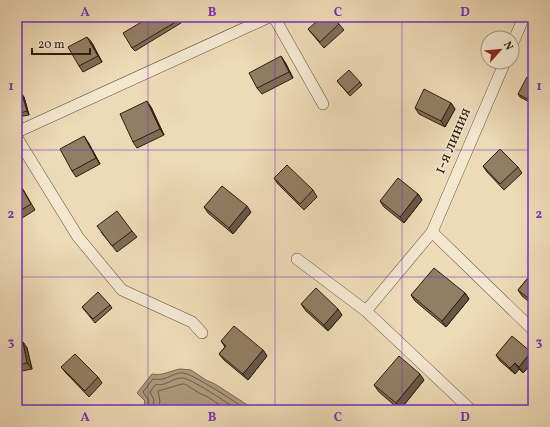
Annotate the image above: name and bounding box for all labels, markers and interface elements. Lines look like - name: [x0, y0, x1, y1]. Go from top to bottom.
- text: A: [80, 4, 90, 22]
- text: B: [208, 4, 217, 22]
- text: C: [334, 4, 342, 22]
- text: D: [460, 4, 470, 22]
- scale bar: [32, 30, 90, 56]
- north arrow: [480, 30, 520, 70]
- text: 20 m: [38, 37, 65, 53]
- text: N: [499, 39, 516, 53]
- text: 1: [8, 78, 14, 96]
- text: 1: [536, 78, 542, 96]
- street label: 1-я линия: [429, 104, 477, 178]
- text: 2: [8, 206, 15, 224]
- text: 2: [536, 206, 543, 224]
- text: 3: [8, 334, 15, 352]
- text: 3: [536, 334, 543, 352]
- text: A: [80, 409, 90, 427]
- text: B: [208, 409, 217, 427]
- text: C: [334, 409, 342, 427]
- text: D: [460, 409, 470, 427]

